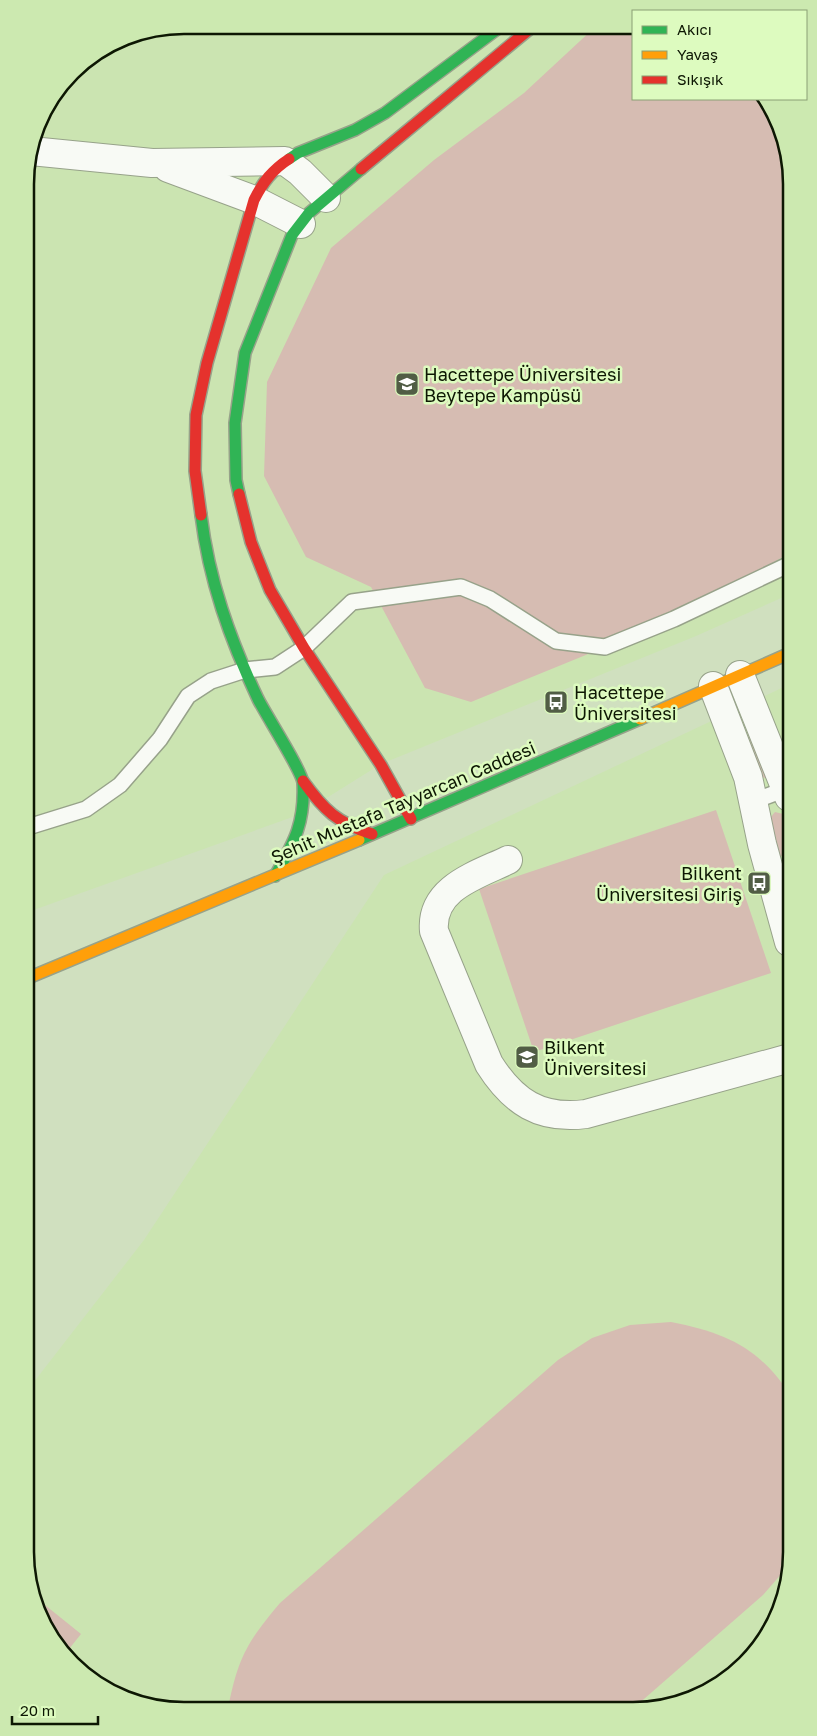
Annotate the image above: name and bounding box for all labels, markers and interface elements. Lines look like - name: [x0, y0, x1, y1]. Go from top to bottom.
- legend: [632, 10, 807, 100]
- text: Akıcı: [677, 20, 712, 38]
- text: Yavaş: [677, 45, 718, 63]
- text: Sıkışık: [677, 70, 724, 88]
- place label: Hacettepe Üniversitesi Beytepe Kampüsü: [424, 363, 621, 406]
- school or university icon: Hacettepe Üniversitesi Beytepe Kampüsü: [394, 371, 420, 397]
- place label: Hacettepe Üniversitesi: [574, 681, 677, 724]
- bus stop icon: Hacettepe Üniversitesi: [543, 689, 569, 715]
- street label: Şehit Mustafa Tayyarcan Caddesi: [267, 736, 539, 868]
- place label: Bilkent Üniversitesi Giriş: [596, 862, 742, 905]
- bus stop icon: Bilkent Üniversitesi Giriş: [746, 870, 772, 896]
- place label: Bilkent Üniversitesi: [544, 1036, 647, 1079]
- school or university icon: Bilkent Üniversitesi: [514, 1044, 540, 1070]
- scale bar: [12, 1694, 99, 1726]
- text: 20 m: [20, 1701, 55, 1719]

